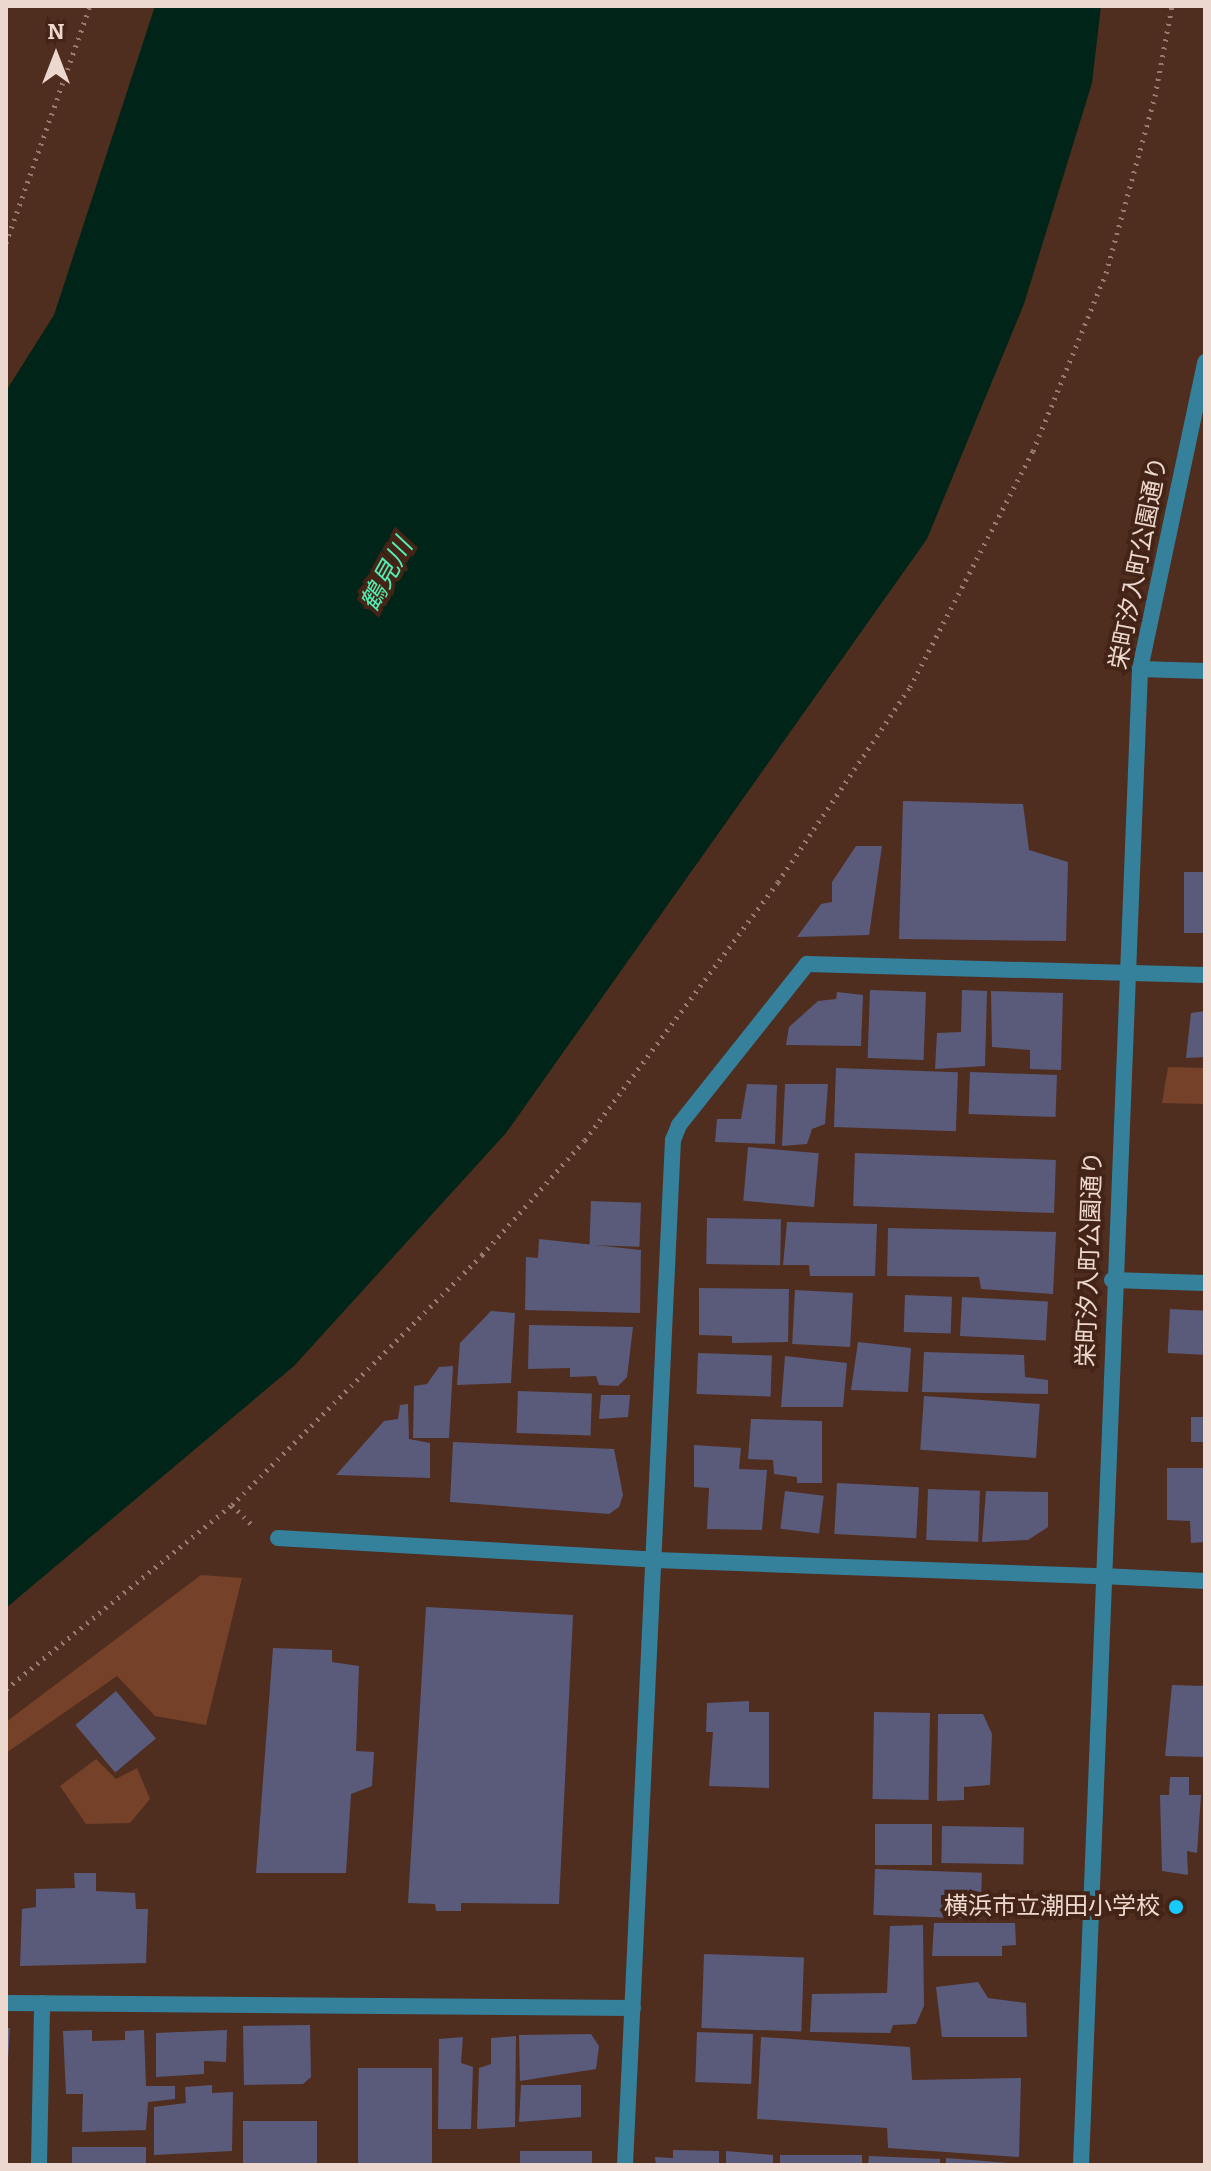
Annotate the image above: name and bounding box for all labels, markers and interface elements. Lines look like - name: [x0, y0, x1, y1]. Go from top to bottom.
- north arrow: [16, 16, 96, 96]
- text: N: [48, 18, 64, 45]
- street label: 栄町汐入町公園通り: [1104, 454, 1174, 672]
- water label: 鶴見川: [354, 533, 420, 617]
- street label: 栄町汐入町公園通り: [1072, 1151, 1108, 1367]
- place label: 横浜市立潮田小学校: [944, 1893, 1160, 1921]
- marker: 横浜市立潮田小学校: [1167, 1898, 1185, 1916]

